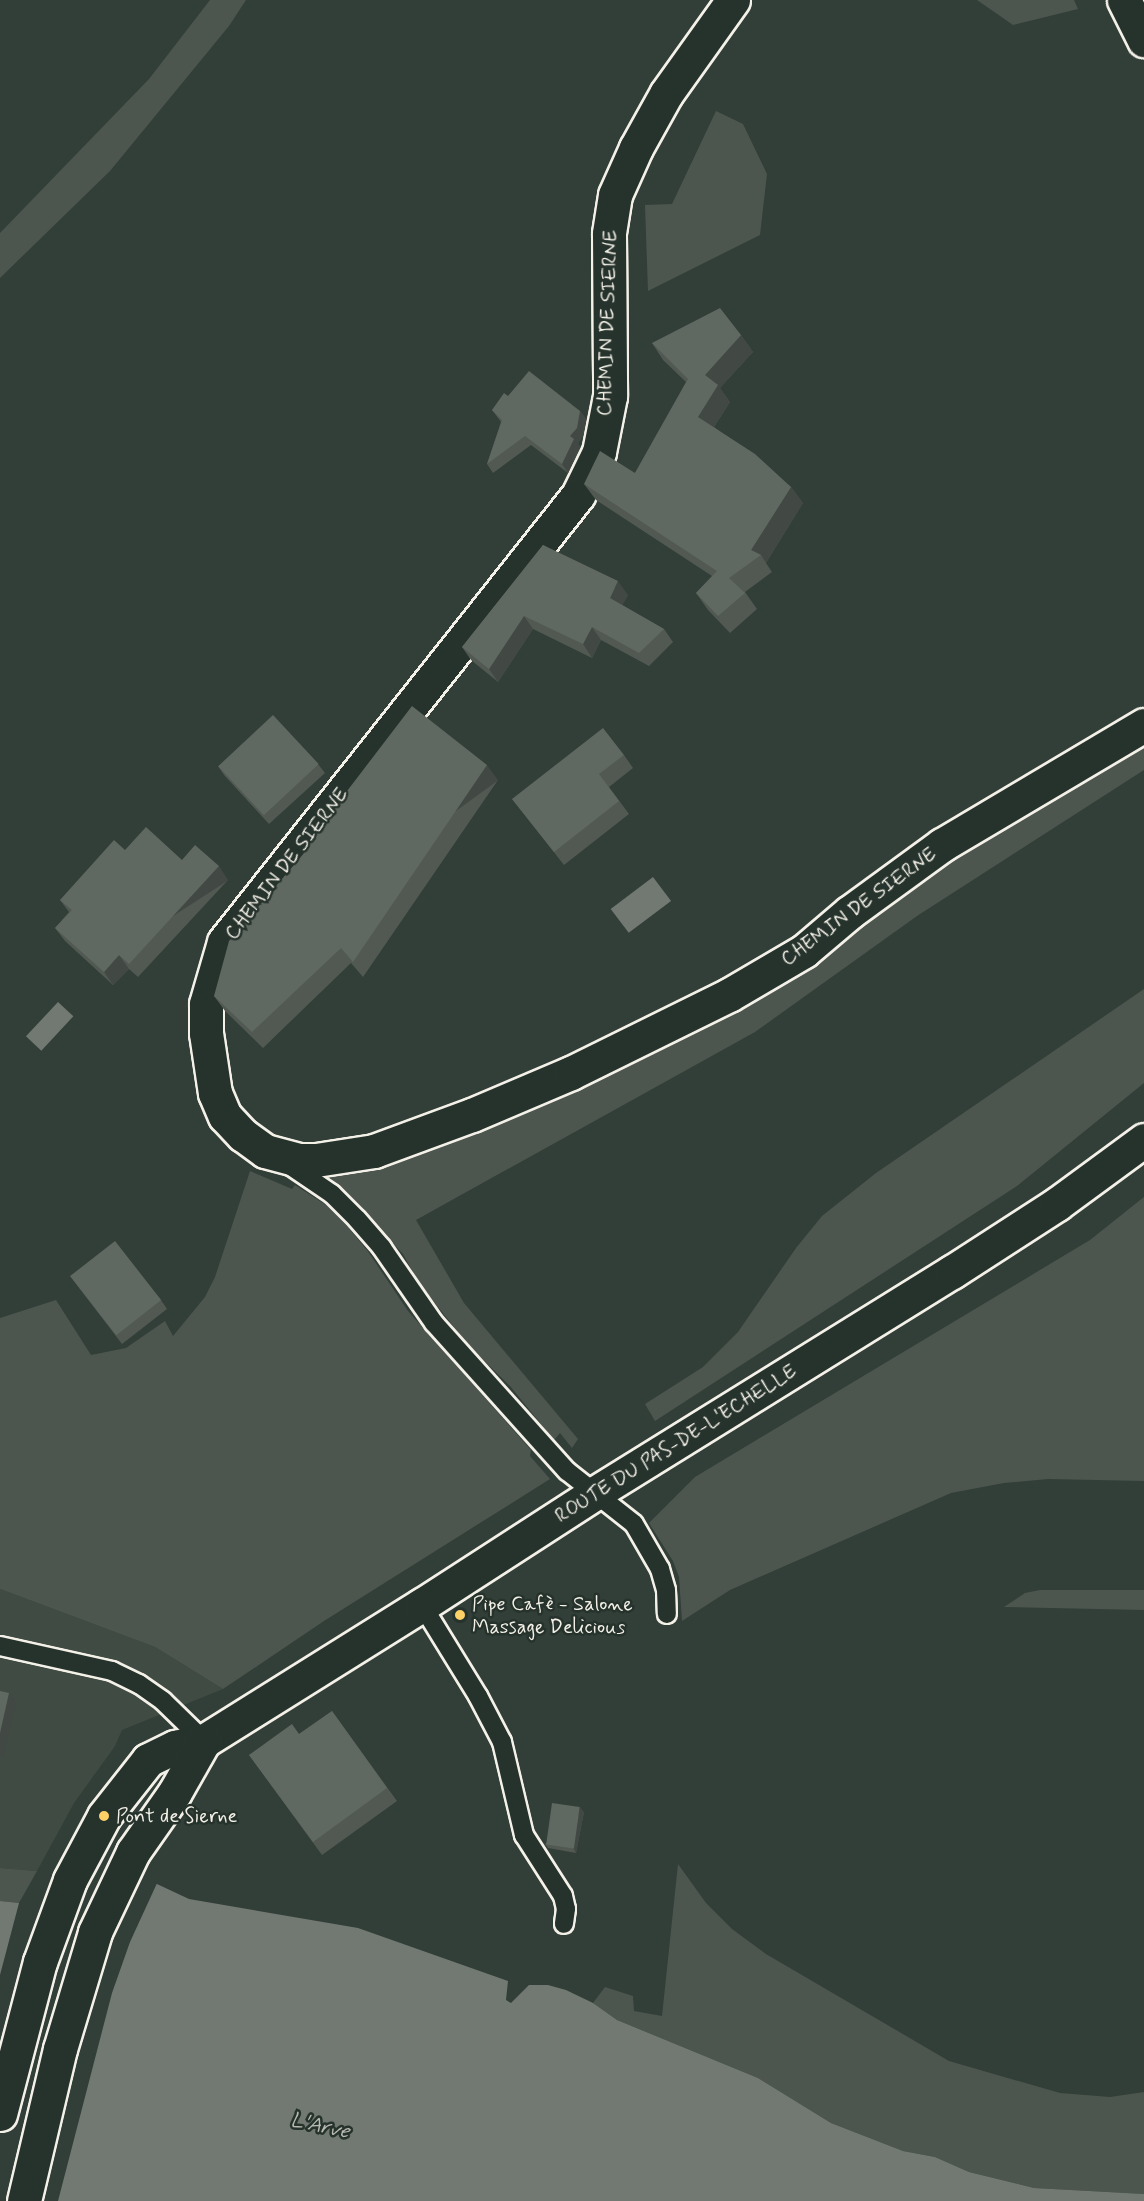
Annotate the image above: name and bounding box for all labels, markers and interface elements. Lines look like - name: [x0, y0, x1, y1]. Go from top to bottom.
- street label: CHEMIN DE SIERNE: [593, 230, 623, 416]
- street label: CHEMIN DE SIERNE: [220, 783, 354, 945]
- street label: CHEMIN DE SIERNE: [777, 843, 941, 971]
- street label: ROUTE DU PAS-DE-L'ECHELLE: [551, 1360, 801, 1528]
- place label: Pipe Cafè - Salone Massage Delicious: [472, 1592, 632, 1639]
- marker: Pipe Cafè - Salone Massage Delicious: [453, 1608, 467, 1622]
- place label: Pont de Sierne: [116, 1804, 242, 1828]
- marker: Pont de Sierne: [97, 1809, 111, 1823]
- water label: L'Arve: [288, 2107, 352, 2145]

